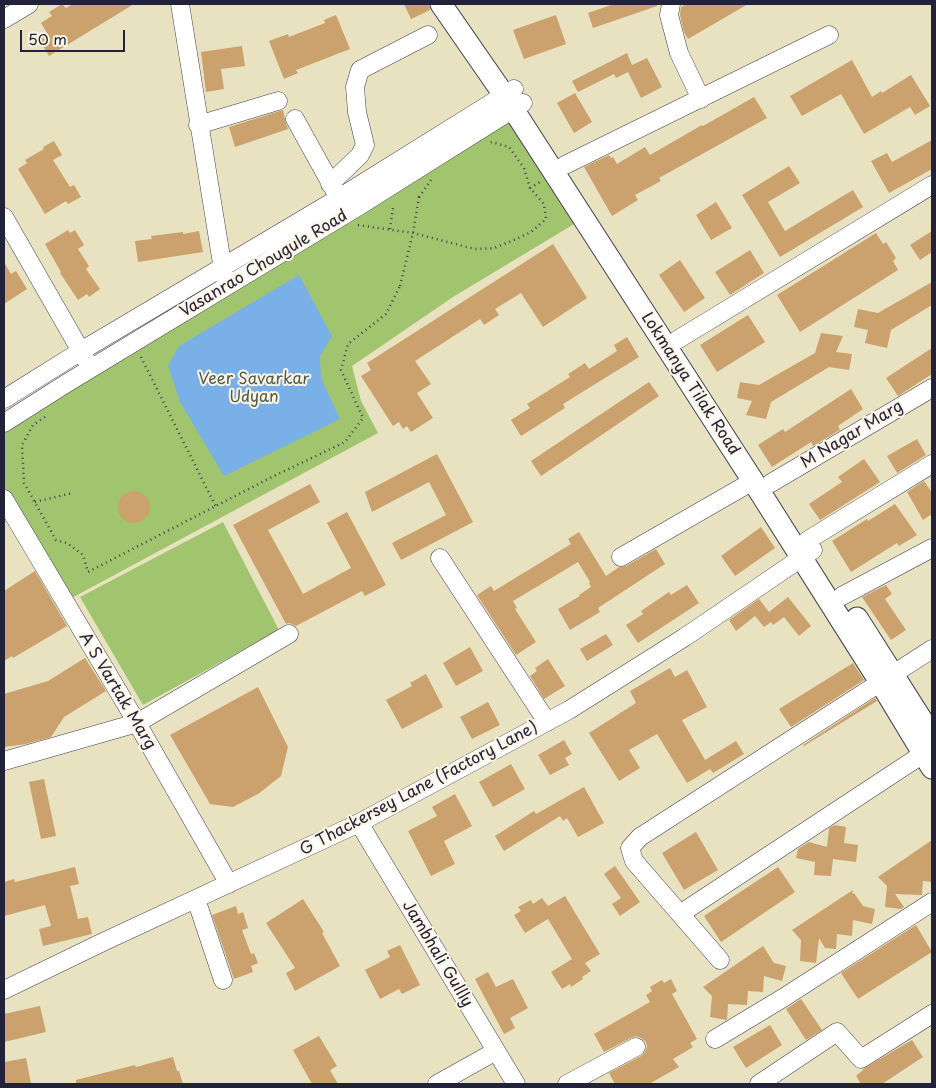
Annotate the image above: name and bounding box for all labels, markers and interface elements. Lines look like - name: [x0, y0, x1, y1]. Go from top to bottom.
- scale bar: [22, 20, 128, 52]
- text: 50 m: [28, 27, 67, 50]
- street label: Vasanrao Chougule Road: [177, 206, 351, 322]
- street label: Lokmanya Tilak Road: [637, 309, 743, 459]
- park label: Veer Savarkar Udyan: [198, 370, 310, 408]
- street label: M Nagar Marg: [798, 397, 906, 473]
- street label: A S Vartak Marg: [75, 629, 159, 753]
- street label: G Thackersey Lane (Factory Lane): [297, 718, 541, 860]
- street label: Jambhali Gullly: [398, 897, 476, 1011]

